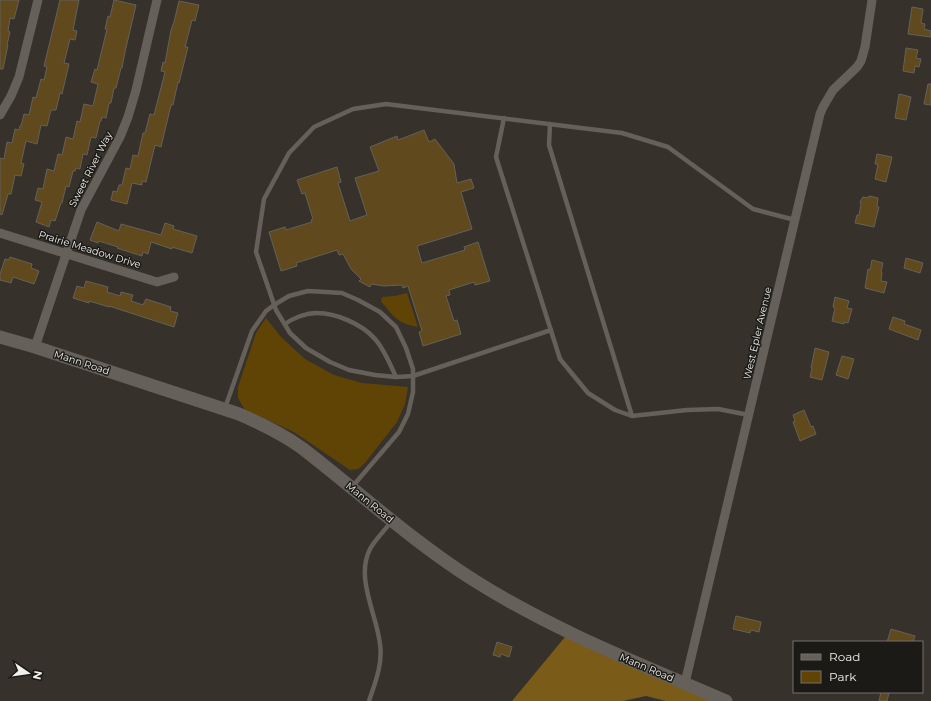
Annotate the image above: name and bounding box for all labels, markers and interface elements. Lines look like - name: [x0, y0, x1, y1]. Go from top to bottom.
- street label: Sweet River Way: [66, 129, 115, 209]
- street label: Prairie Meadow Drive: [37, 228, 143, 271]
- street label: West Epler Avenue: [740, 285, 774, 381]
- street label: Mann Road: [52, 347, 111, 378]
- street label: Mann Road: [343, 479, 396, 526]
- legend: [793, 641, 923, 693]
- text: Road: [829, 649, 860, 664]
- street label: Mann Road: [618, 650, 676, 685]
- north arrow: [8, 653, 48, 693]
- text: N: [30, 669, 46, 681]
- text: Park: [829, 669, 857, 684]

